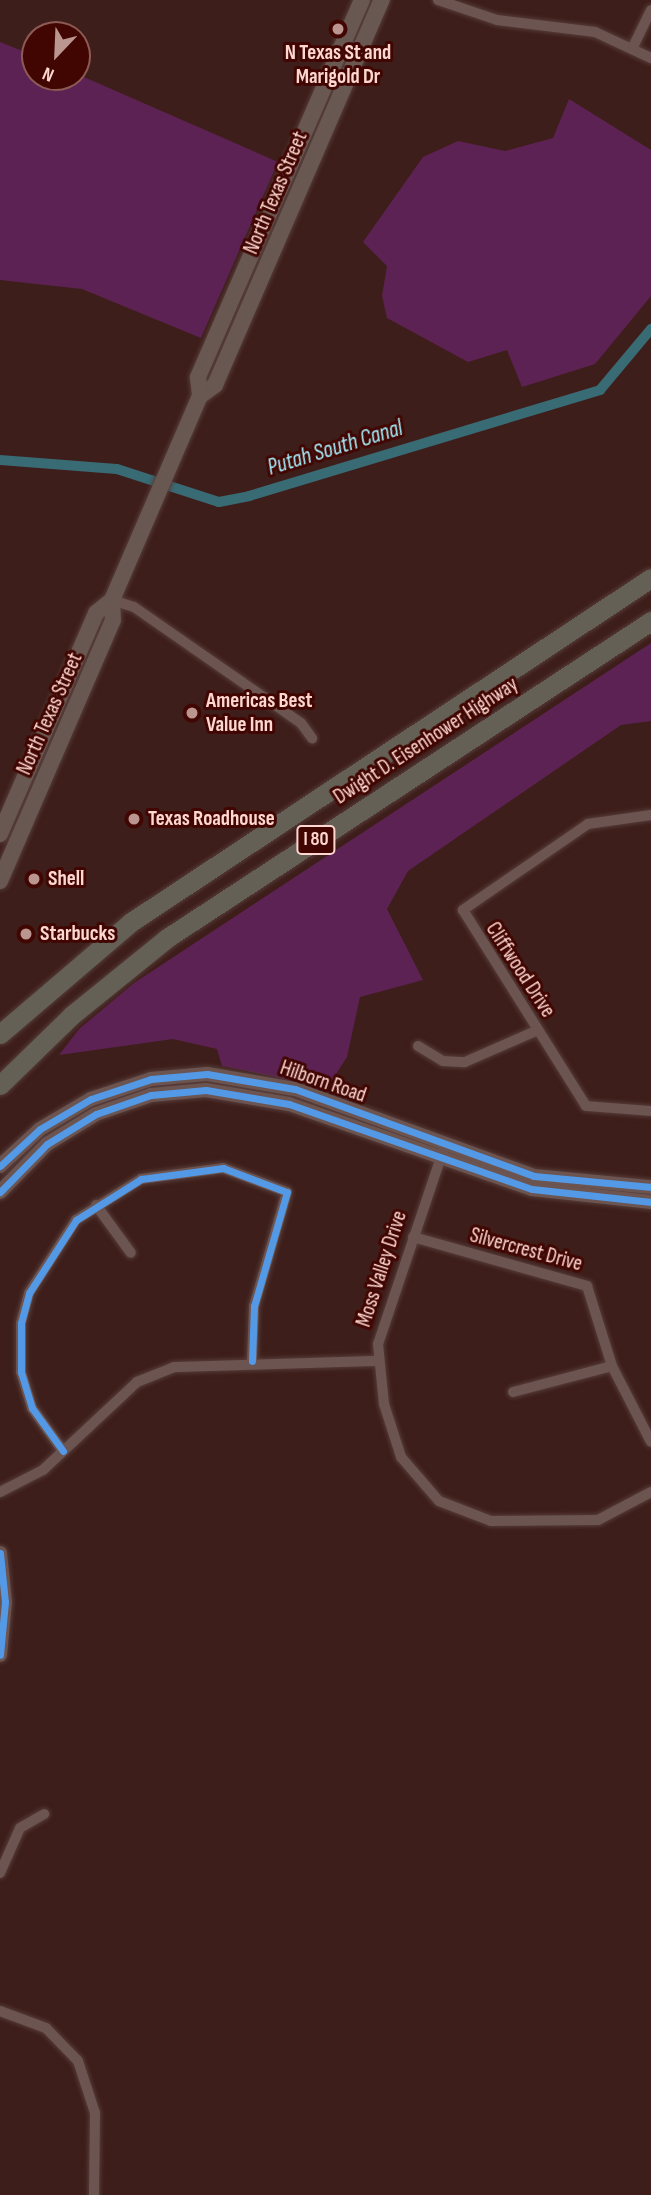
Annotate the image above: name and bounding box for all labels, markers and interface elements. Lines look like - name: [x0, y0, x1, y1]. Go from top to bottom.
- north arrow: [21, 21, 91, 91]
- marker: N Texas St and Marigold Dr: [330, 21, 346, 37]
- place label: N Texas St and Marigold Dr: [285, 40, 391, 90]
- text: N: [39, 61, 58, 87]
- street label: North Texas Street: [239, 128, 313, 258]
- water label: Putah South Canal: [264, 414, 406, 482]
- street label: North Texas Street: [12, 649, 88, 779]
- street label: Dwight D. Eisenhower Highway: [329, 672, 523, 810]
- place label: Americas Best Value Inn: [206, 688, 312, 738]
- marker: Americas Best Value Inn: [184, 705, 200, 721]
- place label: Texas Roadhouse: [148, 806, 275, 832]
- marker: Texas Roadhouse: [126, 811, 142, 827]
- road number: I 80: [295, 824, 337, 856]
- place label: Shell: [48, 866, 84, 892]
- marker: Shell: [26, 871, 42, 887]
- street label: Cliffwood Drive: [480, 918, 560, 1022]
- place label: Starbucks: [40, 921, 115, 947]
- marker: Starbucks: [18, 926, 34, 942]
- street label: Hilborn Road: [277, 1056, 369, 1108]
- street label: Moss Valley Drive: [351, 1208, 413, 1330]
- street label: Silvercrest Drive: [467, 1223, 585, 1277]

